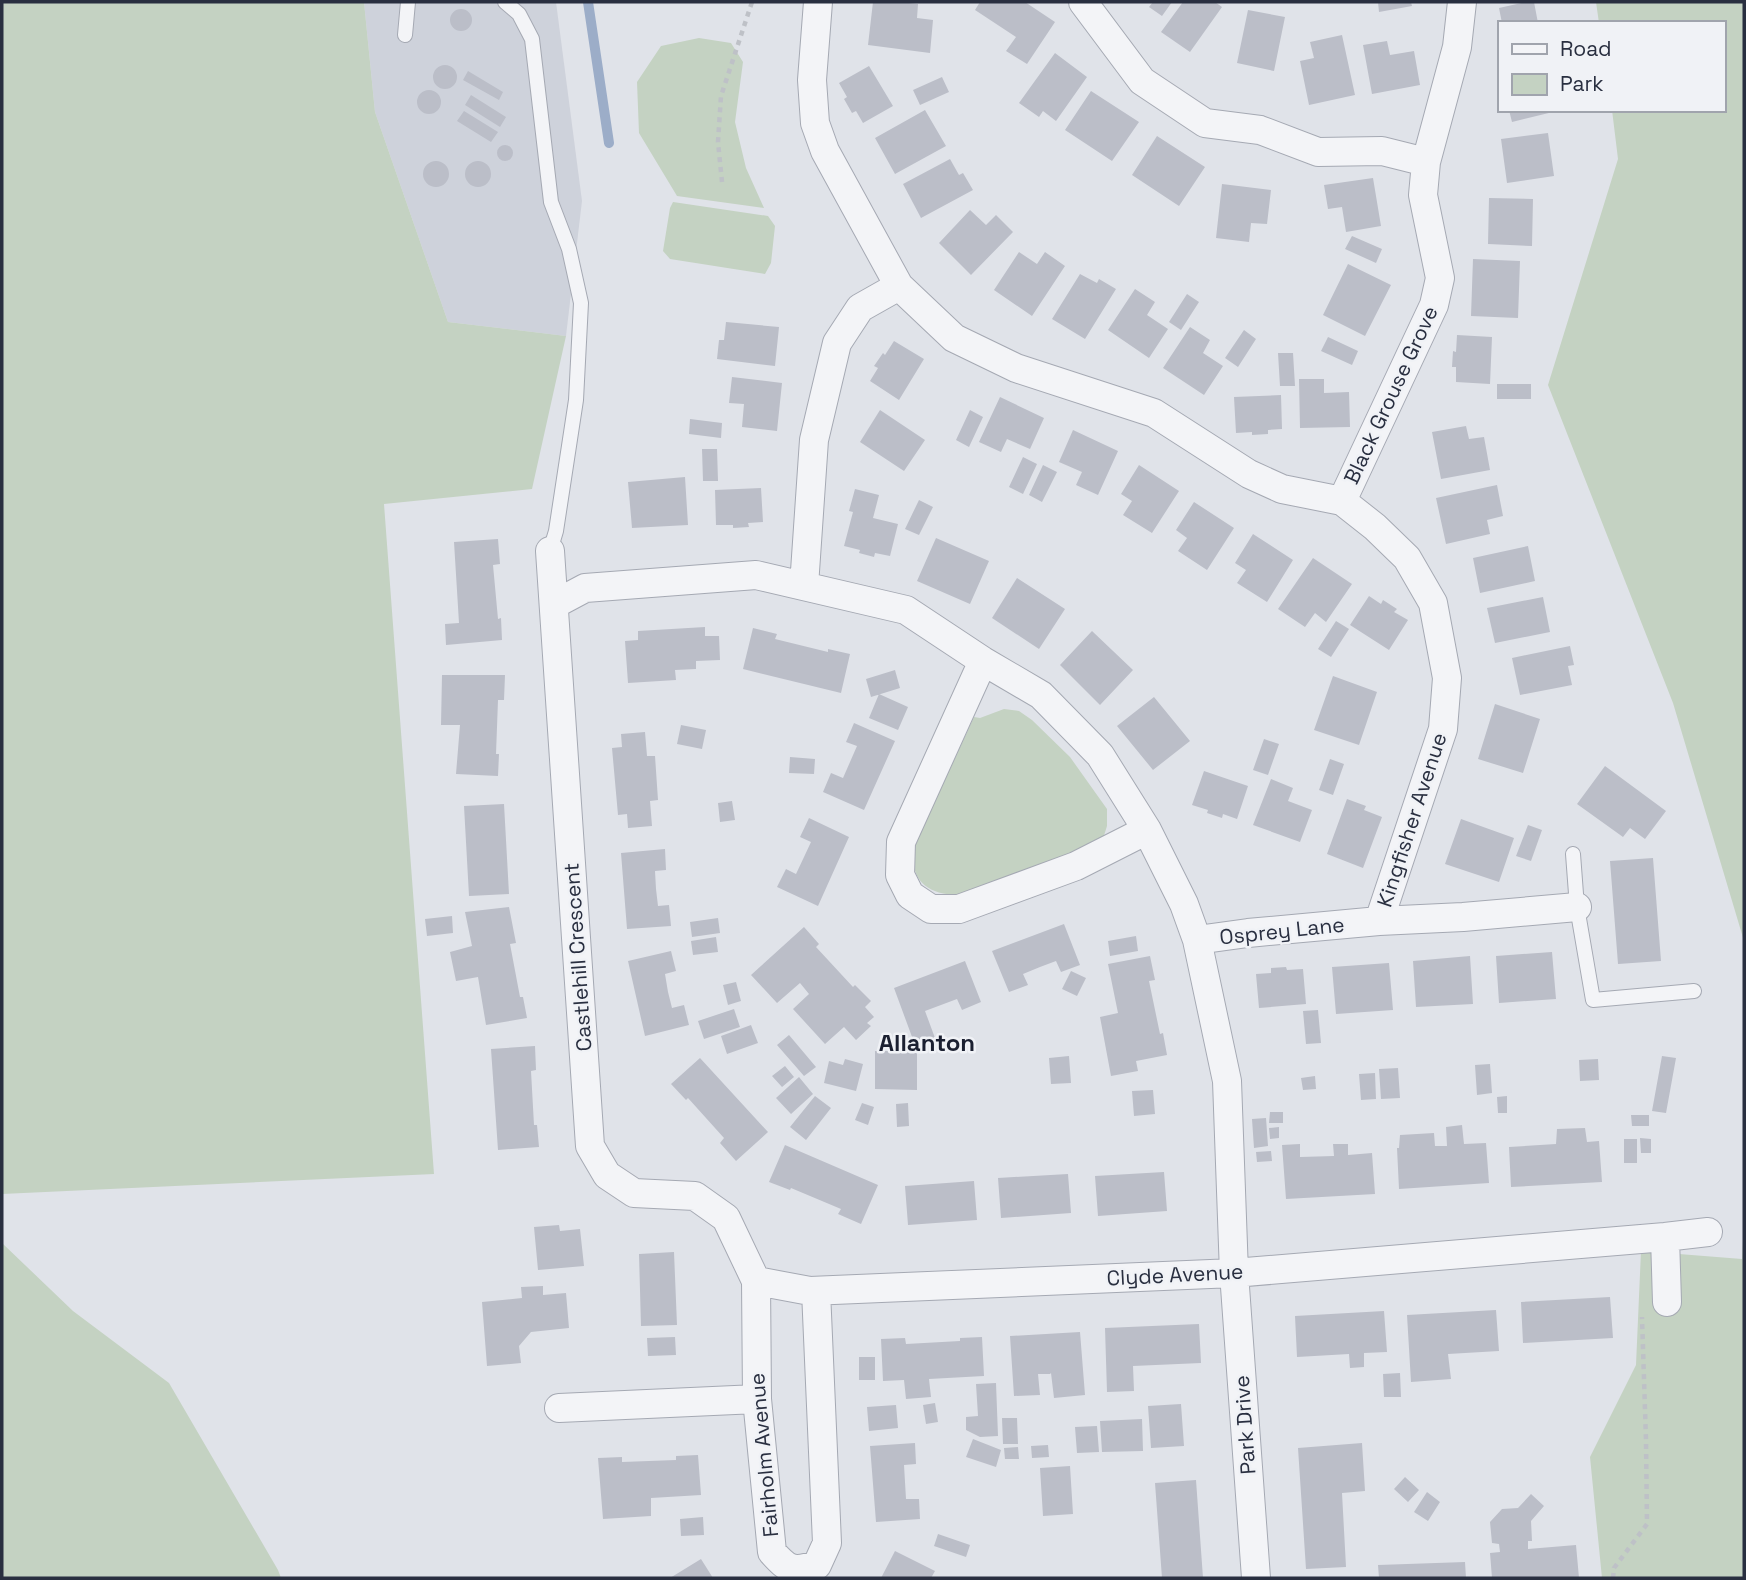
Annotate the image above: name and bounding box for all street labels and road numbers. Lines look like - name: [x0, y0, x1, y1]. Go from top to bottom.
- street label: Black Grouse Grove: [1337, 301, 1444, 488]
- street label: Kingfisher Avenue: [1371, 729, 1452, 910]
- street label: Castlehill Crescent: [557, 862, 598, 1052]
- street label: Osprey Lane: [1218, 911, 1346, 950]
- street label: Clyde Avenue: [1106, 1257, 1244, 1292]
- street label: Fairholm Avenue: [743, 1372, 784, 1538]
- street label: Park Drive: [1228, 1375, 1261, 1476]

